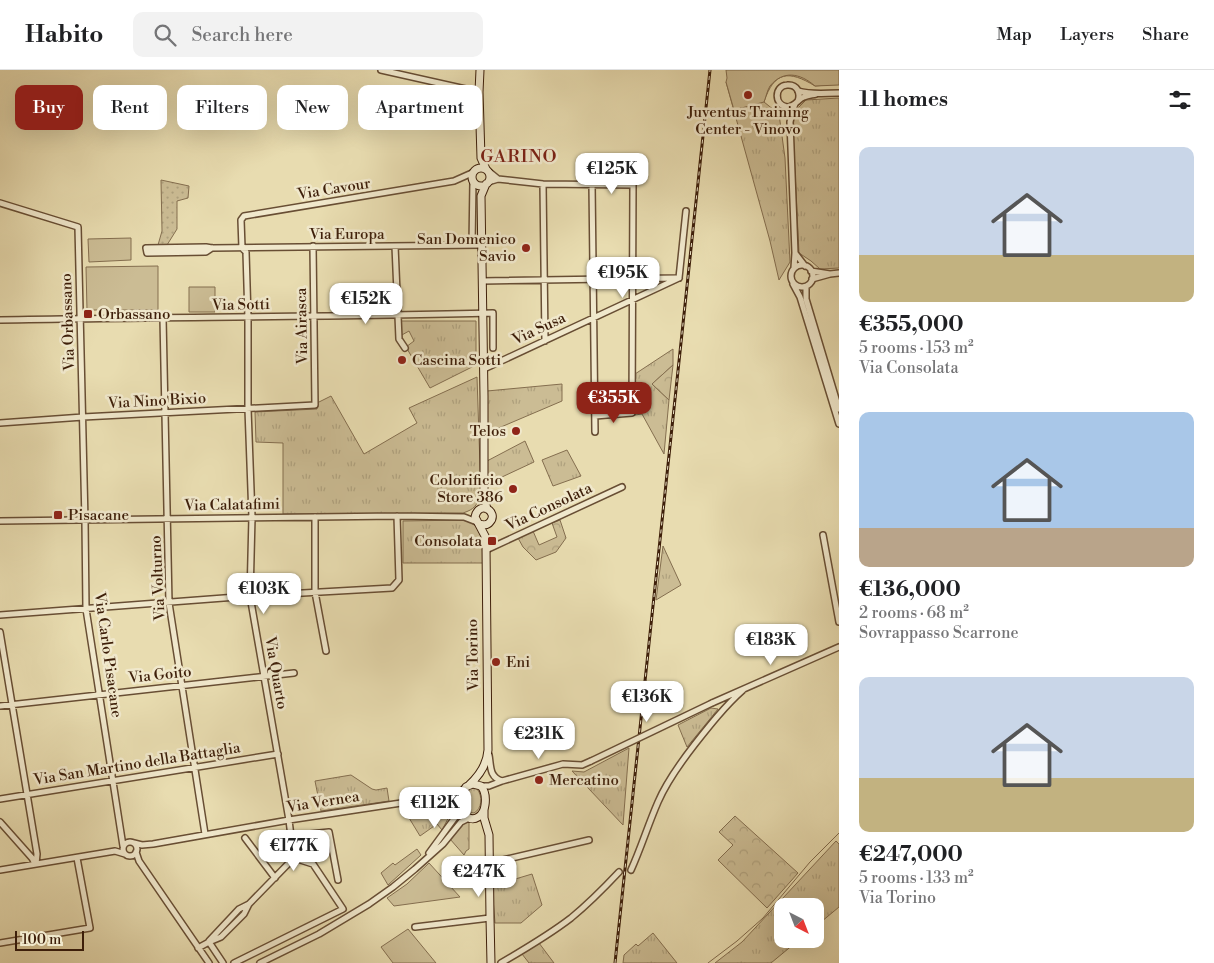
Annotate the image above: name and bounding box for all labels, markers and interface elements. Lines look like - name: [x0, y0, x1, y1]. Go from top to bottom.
- search box: [133, 12, 483, 57]
- text: Habito: [25, 20, 103, 50]
- icon: search: [151, 21, 179, 49]
- text: Search here: [191, 23, 293, 47]
- text: Map: [997, 23, 1032, 46]
- text: Layers: [1060, 23, 1114, 46]
- text: Share: [1142, 23, 1189, 46]
- chip: Buy: [15, 85, 83, 130]
- chip: Rent: [93, 85, 167, 130]
- chip: Filters: [177, 85, 267, 130]
- chip: New: [277, 85, 348, 130]
- chip: Apartment: [358, 85, 482, 130]
- icon: filters: [1166, 86, 1194, 114]
- text: 11 homes: [859, 87, 948, 113]
- marker: Juventus Training Center - Vinovo: [742, 89, 754, 101]
- place label: Juventus Training Center - Vinovo: [686, 103, 809, 139]
- district label: GARINO: [480, 145, 558, 168]
- pin: €125K: [577, 152, 647, 195]
- text: €125K: [586, 159, 638, 179]
- street label: Via Cavour: [295, 174, 372, 204]
- icon: home: [982, 180, 1072, 270]
- street label: Via Europa: [308, 225, 385, 244]
- place label: San Domenico Savio: [417, 230, 516, 266]
- marker: San Domenico Savio: [520, 242, 532, 254]
- pin: €195K: [588, 256, 658, 299]
- text: €195K: [598, 263, 648, 283]
- street label: Via Orbassano: [57, 273, 79, 372]
- pin: €152K: [331, 282, 401, 325]
- street label: Via Airasca: [292, 287, 312, 365]
- text: €152K: [341, 289, 392, 309]
- street label: Via Sotti: [211, 295, 270, 315]
- place label: Orbassano: [98, 305, 170, 324]
- marker: Orbassano: [82, 308, 94, 320]
- street label: Via Susa: [508, 308, 569, 350]
- text: €355,000: [859, 312, 964, 338]
- text: 5 rooms · 153 m²: [859, 338, 974, 358]
- place label: Cascina Sotti: [412, 351, 501, 370]
- marker: Cascina Sotti: [396, 354, 408, 366]
- text: Via Consolata: [859, 358, 959, 378]
- pin: €355K: [579, 382, 649, 424]
- text: €355K: [588, 388, 640, 408]
- street label: Via Nino Bixio: [106, 389, 207, 413]
- place label: Telos: [470, 422, 506, 441]
- marker: Telos: [510, 425, 522, 437]
- icon: home: [982, 445, 1072, 535]
- place label: Colorificio Store 386: [430, 471, 503, 507]
- street label: Via Consolata: [502, 478, 596, 536]
- marker: Colorificio Store 386: [507, 483, 519, 495]
- street label: Via Calatafimi: [183, 495, 280, 515]
- place label: Pisacane: [68, 506, 129, 525]
- marker: Pisacane: [52, 509, 64, 521]
- place label: Consolata: [414, 532, 482, 551]
- street label: Via Volturno: [146, 535, 170, 622]
- marker: Consolata: [486, 535, 498, 547]
- pin: €103K: [229, 572, 299, 615]
- text: €136,000: [859, 577, 961, 603]
- text: €103K: [238, 579, 290, 599]
- street label: Via Carlo Pisacane: [90, 590, 126, 719]
- text: 2 rooms · 68 m²: [859, 603, 969, 623]
- street label: Via Torino: [463, 619, 483, 692]
- text: Sovrappasso Scarrone: [859, 623, 1019, 643]
- pin: €183K: [736, 624, 806, 666]
- text: €183K: [746, 630, 796, 650]
- street label: Via Quarto: [260, 634, 292, 711]
- place label: Eni: [506, 653, 530, 672]
- marker: Eni: [490, 656, 502, 668]
- street label: Via Goito: [127, 662, 192, 688]
- pin: €136K: [612, 680, 682, 723]
- text: €136K: [622, 687, 672, 707]
- icon: home: [982, 710, 1072, 800]
- pin: €231K: [504, 718, 574, 760]
- text: €231K: [514, 724, 564, 744]
- street label: Via San Martino della Battaglia: [31, 738, 242, 790]
- place label: Mercatino: [549, 771, 619, 790]
- marker: Mercatino: [533, 774, 545, 786]
- pin: €112K: [400, 786, 470, 829]
- street label: Via Vernea: [284, 787, 361, 817]
- text: €112K: [410, 793, 460, 813]
- pin: €177K: [259, 830, 329, 872]
- text: €177K: [270, 836, 318, 856]
- text: €247,000: [859, 842, 963, 868]
- pin: €247K: [444, 856, 514, 898]
- text: €247K: [453, 862, 505, 882]
- text: 5 rooms · 133 m²: [859, 868, 974, 888]
- text: Via Torino: [859, 888, 936, 908]
- north arrow: [774, 898, 824, 948]
- map controls: [774, 898, 824, 948]
- scale bar: [15, 928, 84, 951]
- text: 100 m: [22, 931, 61, 949]

